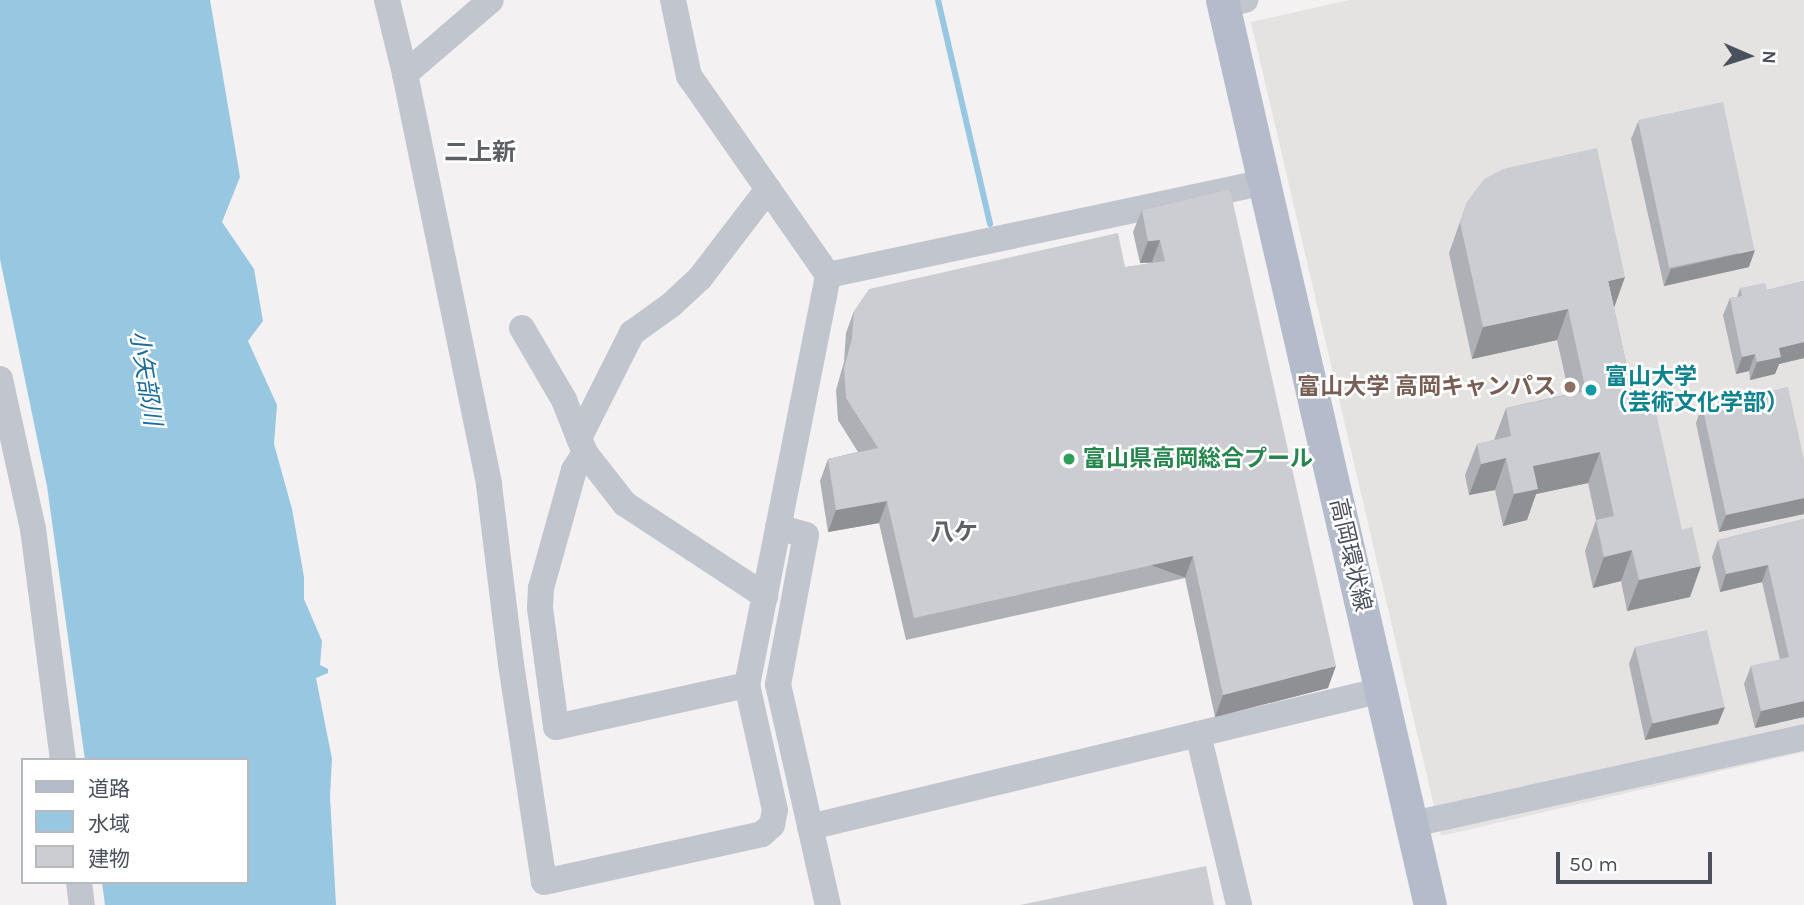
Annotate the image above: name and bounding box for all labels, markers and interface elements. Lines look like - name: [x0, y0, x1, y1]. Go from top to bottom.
- north arrow: [1713, 21, 1783, 91]
- text: N: [1758, 50, 1780, 64]
- district label: 二上新: [444, 139, 516, 167]
- water label: 小矢部川: [123, 328, 167, 428]
- place label: 富山大学 （芸術文化学部）: [1605, 363, 1789, 417]
- place label: 富山大学 高岡キャンパス: [1297, 373, 1556, 401]
- marker: 富山大学 高岡キャンパス: [1562, 379, 1578, 395]
- marker: 富山大学 （芸術文化学部）: [1583, 382, 1599, 398]
- place label: 富山県高岡総合プール: [1083, 445, 1313, 473]
- marker: 富山県高岡総合プール: [1061, 451, 1077, 467]
- street label: 高岡環状線: [1324, 496, 1376, 614]
- district label: 八ケ: [930, 519, 978, 547]
- legend: [21, 758, 248, 884]
- text: 道路: [88, 777, 130, 801]
- text: 水域: [88, 812, 130, 836]
- scale bar: [1559, 838, 1715, 882]
- text: 建物: [88, 847, 130, 871]
- text: 50 m: [1569, 852, 1618, 876]

